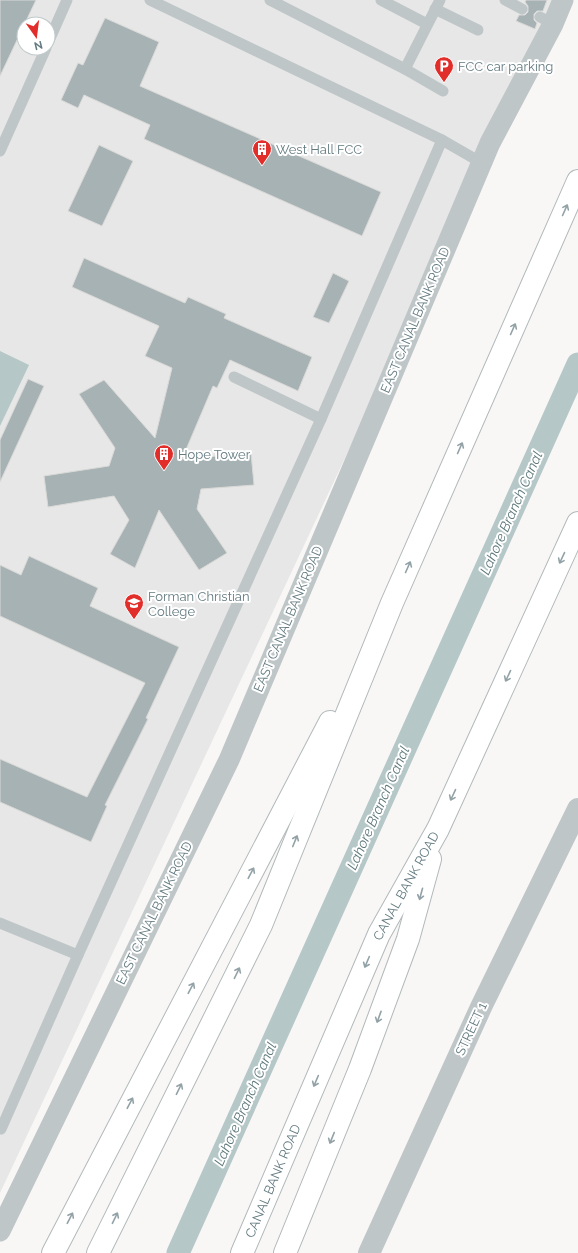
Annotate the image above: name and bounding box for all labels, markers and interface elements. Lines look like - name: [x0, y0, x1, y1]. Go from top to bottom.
- north arrow: [16, 16, 56, 56]
- text: N: [33, 38, 44, 53]
- parking icon: FCC car parking: [433, 55, 455, 83]
- place label: FCC car parking: [458, 59, 553, 74]
- building icon: West Hall FCC: [251, 138, 273, 166]
- place label: West Hall FCC: [276, 142, 362, 157]
- one-way arrow: [562, 205, 569, 217]
- street label: EAST CANAL BANK ROAD: [377, 245, 453, 395]
- one-way arrow: [510, 324, 517, 336]
- building icon: Hope Tower: [153, 443, 175, 471]
- one-way arrow: [457, 443, 465, 455]
- place label: Hope Tower: [178, 447, 251, 462]
- water label: Lahore Branch Canal: [477, 449, 546, 577]
- street label: EAST CANAL BANK ROAD: [250, 544, 326, 694]
- one-way arrow: [558, 552, 565, 564]
- one-way arrow: [405, 562, 412, 574]
- place label: Forman Christian College: [148, 589, 249, 619]
- school or university icon: Forman Christian College: [123, 592, 145, 620]
- one-way arrow: [503, 670, 511, 682]
- water label: Lahore Branch Canal: [344, 744, 413, 872]
- one-way arrow: [449, 788, 456, 800]
- street label: CANAL BANK ROAD: [370, 829, 442, 943]
- one-way arrow: [292, 835, 299, 847]
- street label: EAST CANAL BANK ROAD: [113, 839, 195, 987]
- one-way arrow: [248, 867, 255, 879]
- one-way arrow: [416, 887, 424, 900]
- one-way arrow: [363, 956, 370, 968]
- one-way arrow: [234, 967, 241, 979]
- one-way arrow: [188, 982, 195, 994]
- street label: STREET 1: [452, 1000, 490, 1058]
- one-way arrow: [375, 1010, 383, 1022]
- water label: Lahore Branch Canal: [211, 1040, 280, 1168]
- one-way arrow: [311, 1075, 319, 1087]
- one-way arrow: [176, 1083, 183, 1095]
- one-way arrow: [127, 1097, 135, 1109]
- street label: CANAL BANK ROAD: [242, 1122, 304, 1240]
- one-way arrow: [328, 1131, 335, 1143]
- one-way arrow: [67, 1212, 74, 1224]
- one-way arrow: [112, 1212, 120, 1224]

